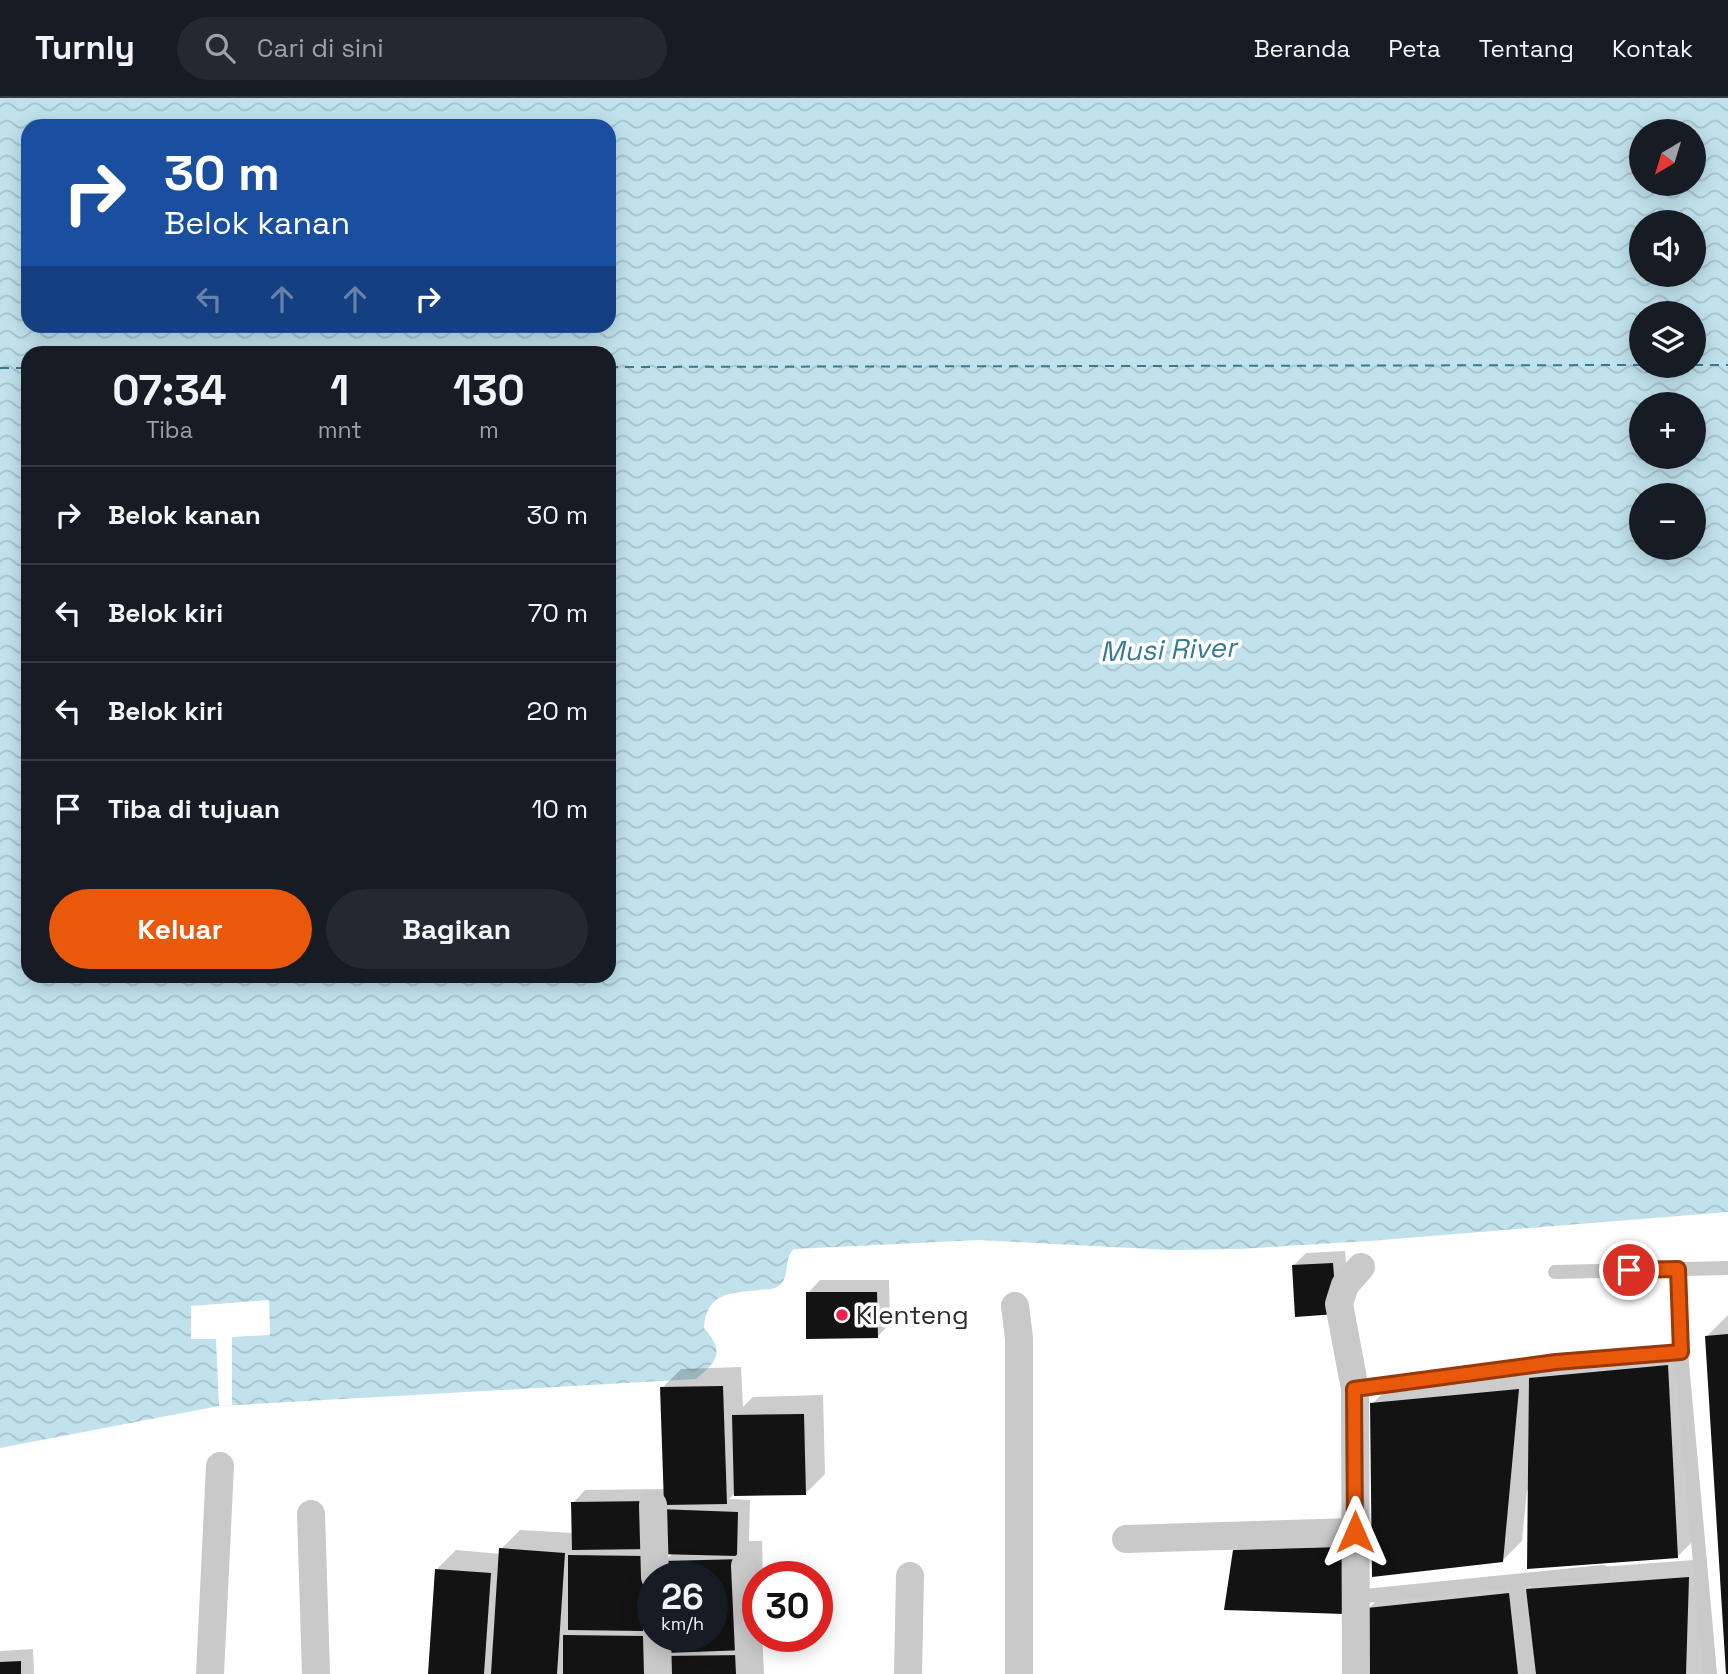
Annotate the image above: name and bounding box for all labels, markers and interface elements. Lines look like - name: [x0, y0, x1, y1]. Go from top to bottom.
- search box: [177, 17, 667, 80]
- text: Turnly: [35, 27, 135, 69]
- icon: search: [201, 29, 239, 67]
- text: Cari di sini: [257, 31, 384, 65]
- text: Beranda: [1254, 33, 1350, 64]
- text: Peta: [1388, 33, 1441, 64]
- text: Tentang: [1479, 33, 1574, 64]
- text: Kontak: [1612, 33, 1693, 64]
- north arrow: [1629, 119, 1706, 196]
- map controls: [1629, 119, 1706, 560]
- text: 30 m: [164, 142, 280, 204]
- icon: right: [49, 147, 140, 238]
- text: Belok kanan: [164, 203, 350, 243]
- button: sound: [1629, 210, 1706, 287]
- icon: left: [190, 280, 228, 318]
- icon: ahead: [263, 280, 301, 318]
- icon: ahead: [336, 280, 374, 318]
- icon: right: [409, 280, 447, 318]
- button: layers: [1629, 301, 1706, 378]
- text: 07:34: [112, 364, 227, 417]
- text: 1: [330, 364, 349, 417]
- text: 130: [453, 364, 525, 417]
- button: +: [1629, 392, 1706, 469]
- text: Tiba: [146, 415, 193, 445]
- text: mnt: [318, 415, 362, 445]
- text: m: [479, 415, 499, 445]
- button: −: [1629, 483, 1706, 560]
- icon: right: [49, 496, 87, 534]
- text: Belok kanan: [108, 498, 261, 532]
- text: 30 m: [527, 498, 588, 532]
- icon: left: [49, 594, 87, 632]
- text: Belok kiri: [108, 596, 223, 630]
- text: 70 m: [528, 596, 588, 630]
- water label: Musi River: [1099, 629, 1240, 669]
- icon: left: [49, 692, 87, 730]
- text: Belok kiri: [108, 694, 223, 728]
- text: 20 m: [527, 694, 588, 728]
- icon: arrive: [49, 790, 87, 828]
- text: Tiba di tujuan: [108, 792, 280, 826]
- text: 10 m: [531, 792, 588, 826]
- button: Keluar: [49, 889, 312, 969]
- button: Bagikan: [326, 889, 588, 969]
- pin: [1599, 1240, 1659, 1300]
- icon: arrive: [1610, 1251, 1648, 1289]
- place label: Klenteng: [856, 1298, 969, 1332]
- marker: Klenteng: [834, 1307, 850, 1323]
- position arrow: [1318, 1495, 1392, 1569]
- speed limit sign: 30: [742, 1561, 833, 1652]
- text: 26: [661, 1575, 704, 1619]
- text: km/h: [661, 1612, 704, 1635]

